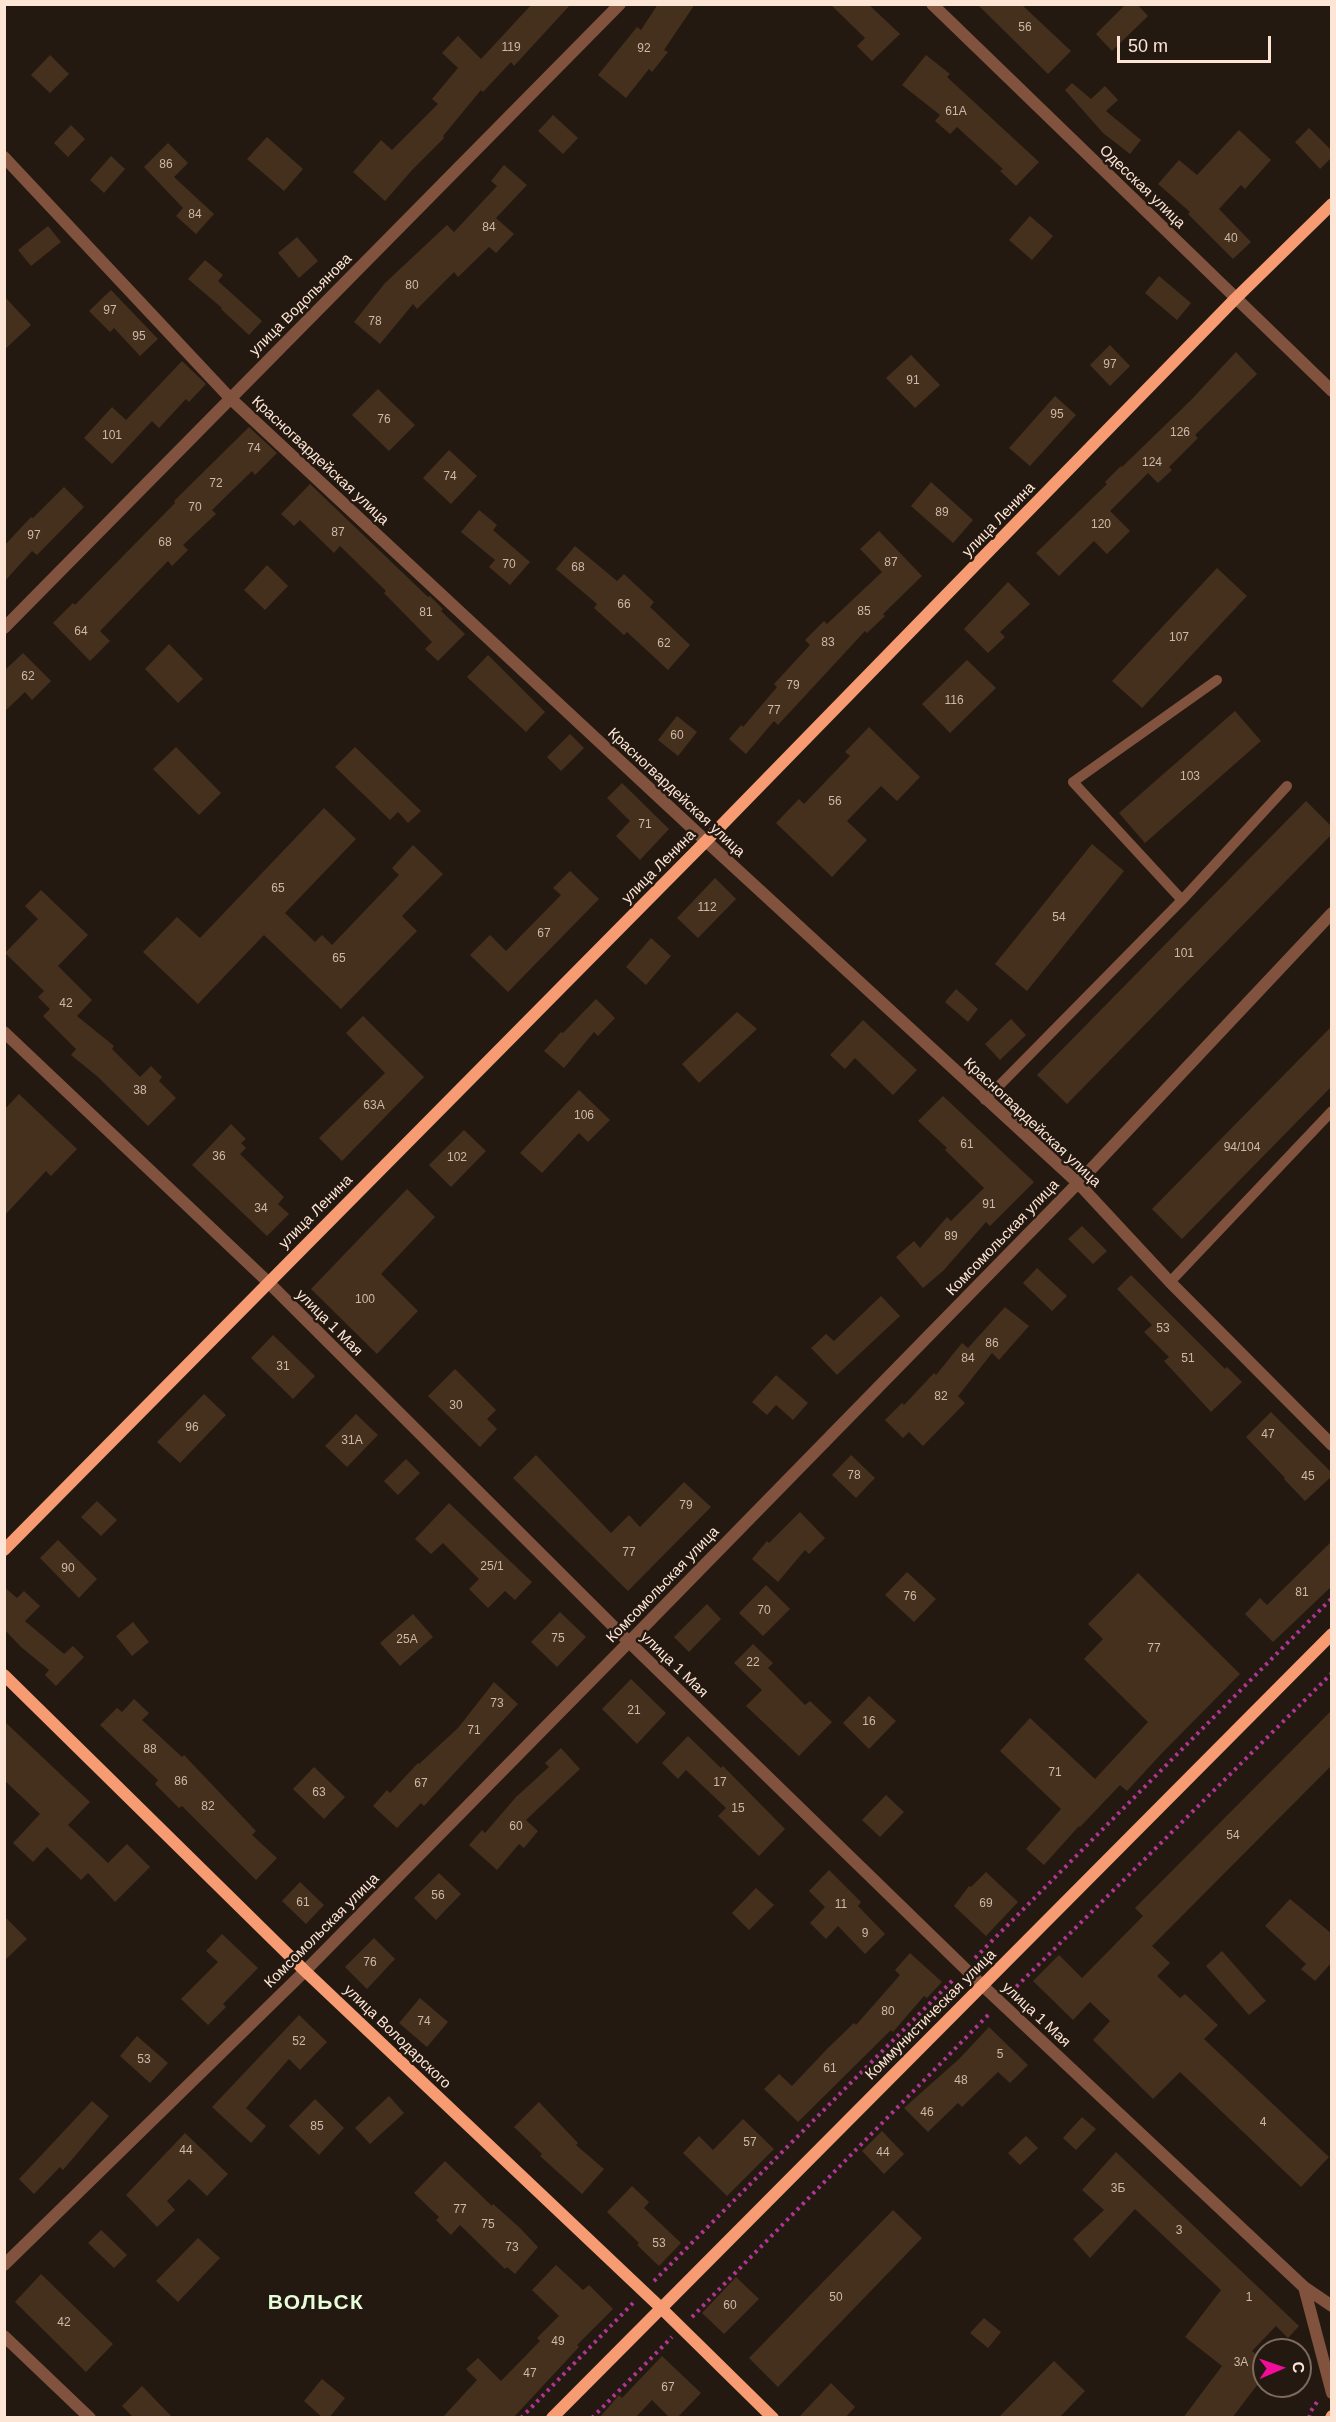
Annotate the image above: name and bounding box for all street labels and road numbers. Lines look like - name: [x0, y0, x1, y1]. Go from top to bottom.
- street label: Одесская улица: [1095, 142, 1189, 232]
- street label: улица Водопьянова: [246, 250, 356, 360]
- street label: Красногвардейская улица: [248, 393, 392, 529]
- street label: улица Ленина: [959, 479, 1039, 561]
- street label: Красногвардейская улица: [604, 725, 748, 861]
- street label: улица Ленина: [618, 826, 700, 908]
- street label: Красногвардейская улица: [960, 1055, 1104, 1191]
- street label: улица Ленина: [275, 1171, 357, 1253]
- street label: Комсомольская улица: [943, 1176, 1063, 1300]
- street label: улица 1 Мая: [292, 1286, 366, 1360]
- street label: Комсомольская улица: [603, 1523, 723, 1647]
- street label: улица 1 Мая: [636, 1628, 712, 1702]
- street label: Комсомольская улица: [261, 1870, 383, 1992]
- street label: Коммунистическая улица: [862, 1946, 1000, 2084]
- street label: улица 1 Мая: [998, 1979, 1074, 2051]
- street label: улица Володарского: [340, 1981, 454, 2093]

